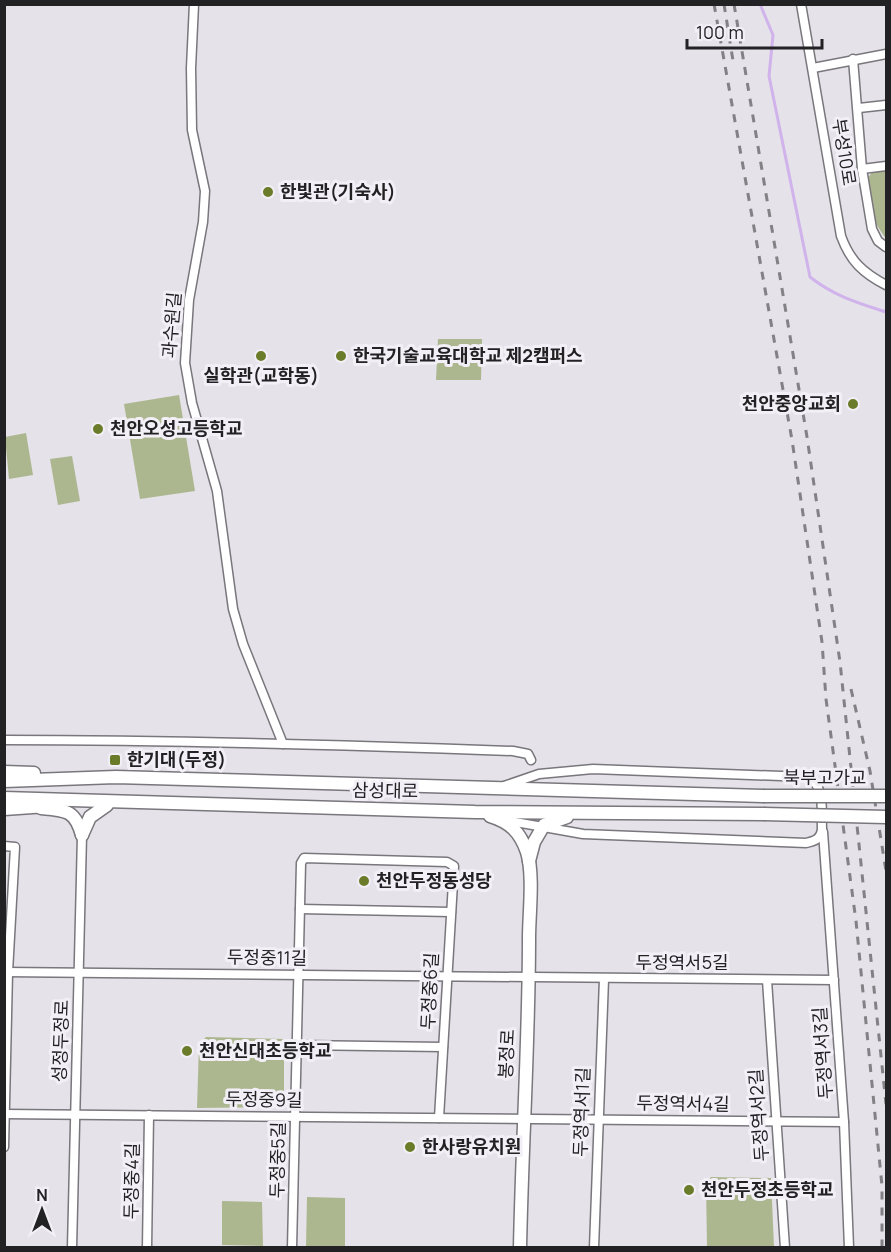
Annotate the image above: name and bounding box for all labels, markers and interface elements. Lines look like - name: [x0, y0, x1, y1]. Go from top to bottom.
- scale bar: [687, 12, 822, 50]
- text: 100 m: [696, 20, 744, 44]
- street label: 부성10로: [828, 117, 862, 187]
- place label: 한빛관(기숙사): [280, 179, 396, 203]
- marker: 한빛관(기숙사): [261, 185, 275, 199]
- street label: 과수원길: [156, 291, 186, 359]
- place label: 한국기술교육대학교 제2캠퍼스: [353, 343, 583, 367]
- marker: 실학관(교학동): [254, 349, 268, 363]
- marker: 한국기술교육대학교 제2캠퍼스: [334, 349, 348, 363]
- place label: 실학관(교학동): [203, 363, 319, 387]
- place label: 천안중앙교회: [742, 391, 841, 415]
- marker: 천안중앙교회: [846, 397, 860, 411]
- place label: 천안오성고등학교: [110, 416, 242, 440]
- marker: 천안오성고등학교: [91, 422, 105, 436]
- place label: 한기대(두정): [127, 747, 226, 771]
- marker: 한기대(두정): [108, 753, 122, 767]
- street label: 북부고가교: [784, 765, 866, 789]
- street label: 삼성대로: [352, 777, 418, 803]
- place label: 천안두정동성당: [376, 868, 492, 892]
- marker: 천안두정동성당: [357, 874, 371, 888]
- street label: 두정중11길: [227, 944, 307, 970]
- street label: 두정역서5길: [635, 950, 729, 974]
- street label: 두정중6길: [415, 952, 443, 1030]
- street label: 성정두정로: [47, 999, 73, 1083]
- street label: 두정역서3길: [807, 1006, 837, 1100]
- street label: 봉정로: [493, 1029, 519, 1079]
- place label: 천안신대초등학교: [199, 1038, 331, 1062]
- marker: 천안신대초등학교: [180, 1044, 194, 1058]
- street label: 두정역서1길: [567, 1067, 595, 1157]
- street label: 두정역서2길: [743, 1068, 773, 1162]
- street label: 두정중9길: [225, 1086, 303, 1112]
- street label: 두정역서4길: [636, 1090, 730, 1116]
- street label: 두정중5길: [264, 1121, 290, 1199]
- place label: 한사랑유치원: [422, 1134, 521, 1158]
- marker: 한사랑유치원: [403, 1140, 417, 1154]
- street label: 두정중4길: [118, 1142, 144, 1220]
- place label: 천안두정초등학교: [701, 1177, 833, 1201]
- north arrow: [12, 1180, 72, 1240]
- marker: 천안두정초등학교: [682, 1183, 696, 1197]
- text: N: [36, 1184, 48, 1206]

